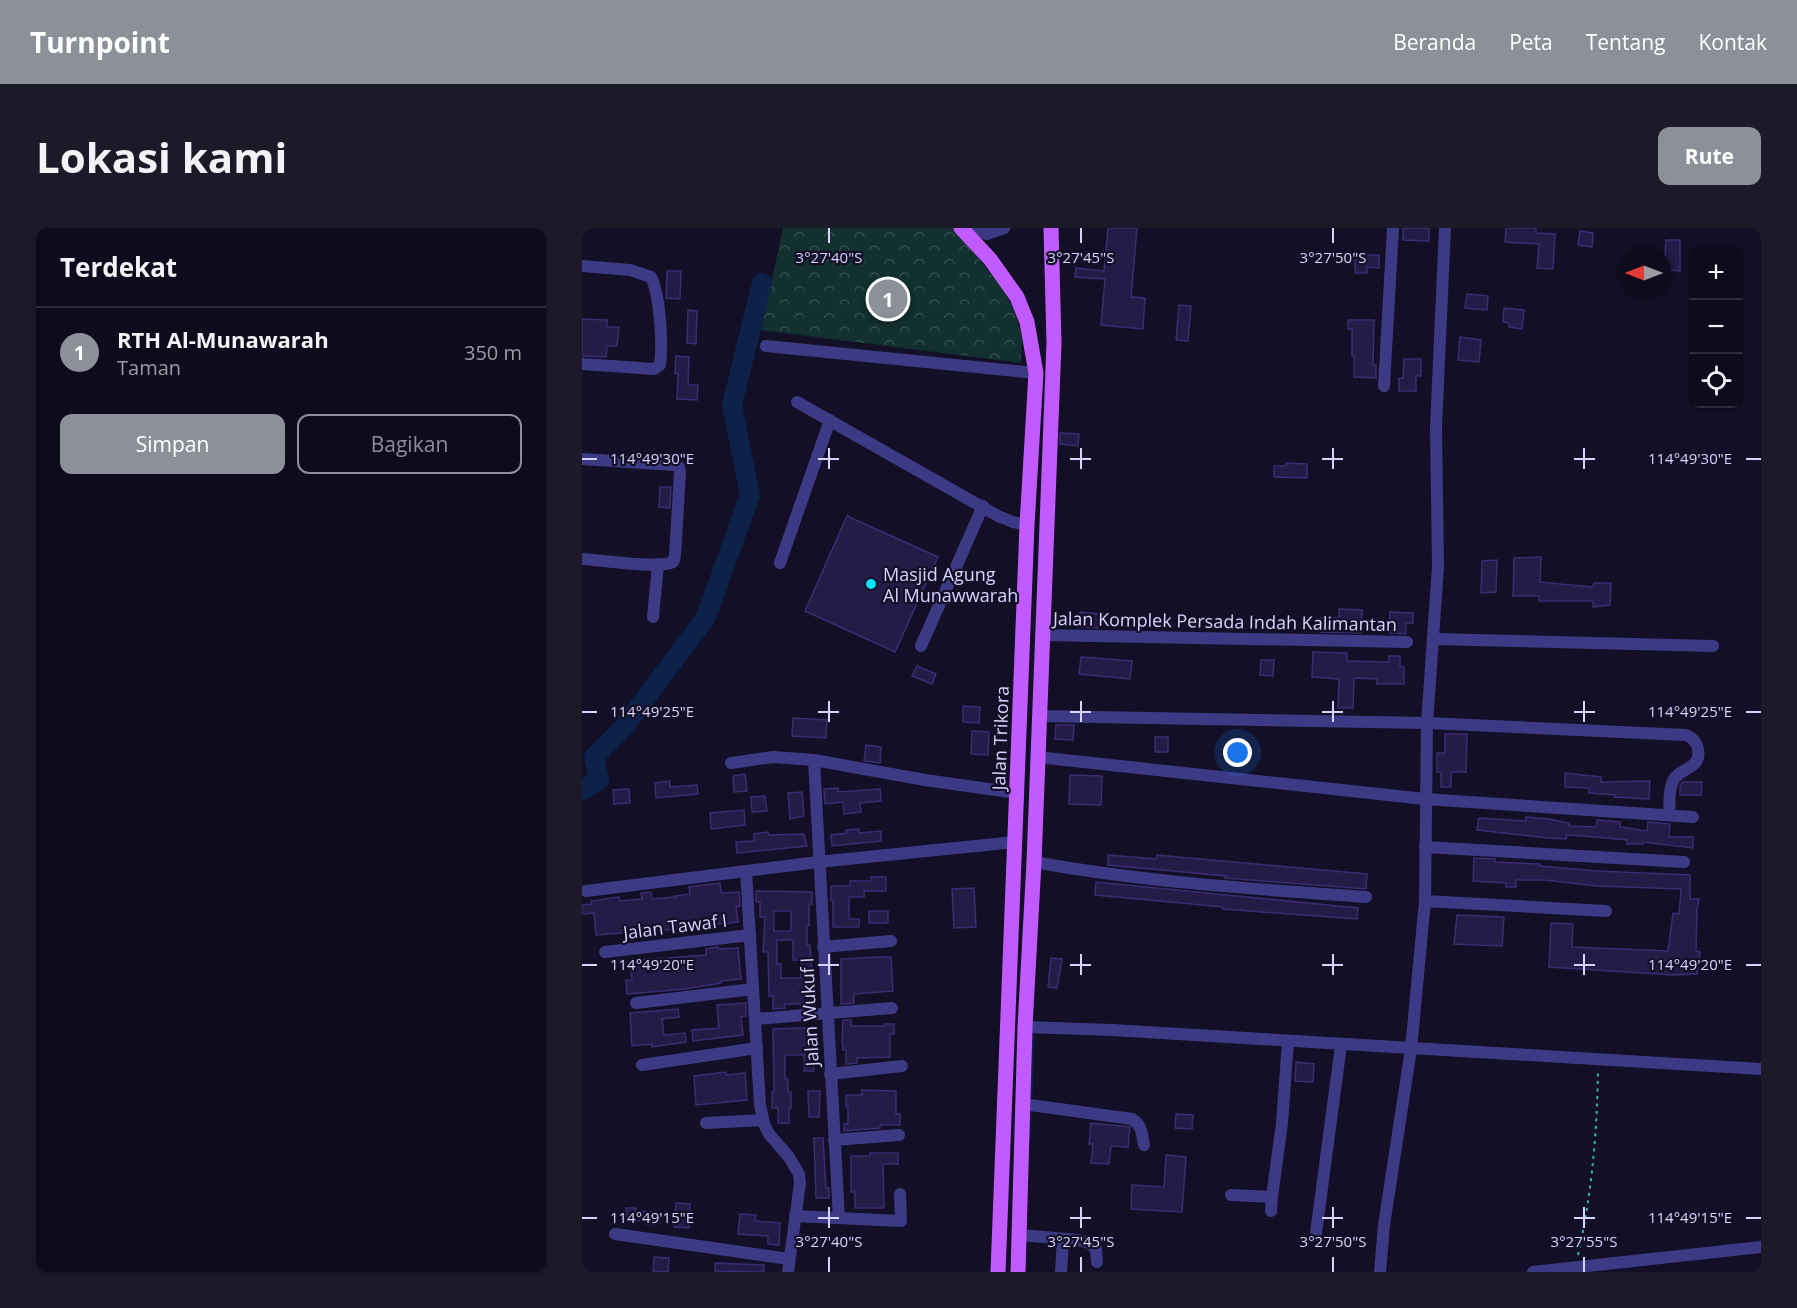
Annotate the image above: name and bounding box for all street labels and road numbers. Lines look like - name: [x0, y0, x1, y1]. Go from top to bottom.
- street label: Jalan Komplek Persada Indah Kalimantan: [1051, 606, 1397, 636]
- street label: Jalan Trikora: [986, 685, 1014, 793]
- street label: Jalan Tawaf I: [620, 908, 728, 945]
- street label: Jalan Wukuf I: [794, 957, 824, 1069]

